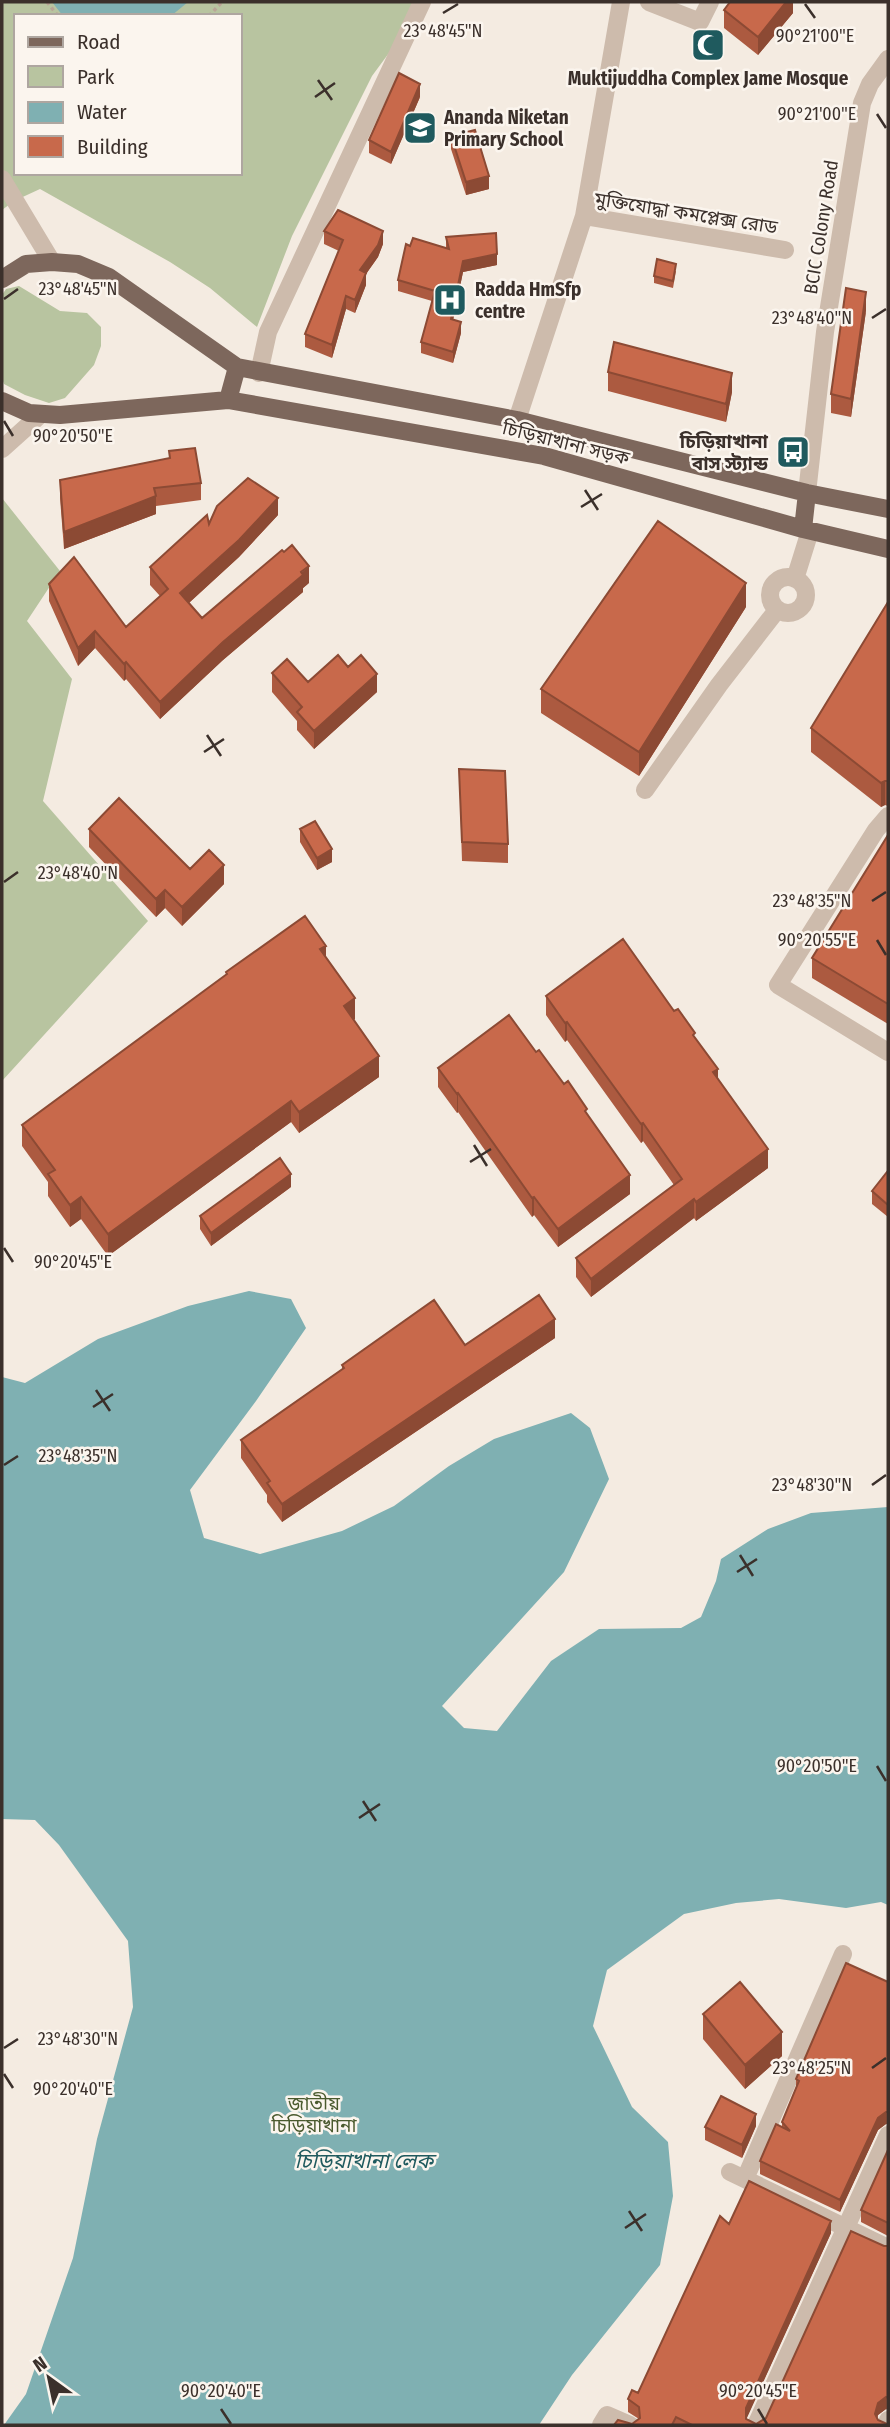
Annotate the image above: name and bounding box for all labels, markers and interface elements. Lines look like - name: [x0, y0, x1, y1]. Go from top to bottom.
- legend: [14, 14, 242, 175]
- text: 23°48'45"N: [404, 20, 482, 42]
- text: 90°21'00"E: [776, 25, 854, 47]
- mosque icon: Muktijuddha Complex Jame Mosque: [689, 26, 727, 64]
- text: Road: [77, 29, 121, 55]
- text: Park: [77, 64, 115, 90]
- place label: Muktijuddha Complex Jame Mosque: [568, 67, 849, 90]
- text: Water: [77, 99, 127, 125]
- text: 90°21'00"E: [778, 103, 856, 125]
- place label: Ananda Niketan Primary School: [443, 106, 569, 151]
- school or university icon: Ananda Niketan Primary School: [401, 109, 439, 147]
- text: Building: [77, 134, 148, 160]
- street label: BCIC Colony Road: [799, 158, 843, 296]
- street label: মুক্তিযোদ্ধা কমপ্লেক্স রোড: [592, 187, 780, 239]
- text: 23°48'45"N: [39, 278, 117, 300]
- place label: Radda HmSfp centre: [475, 278, 581, 323]
- hospital icon: Radda HmSfp centre: [431, 281, 469, 319]
- text: 23°48'40"N: [772, 307, 852, 329]
- street label: চিড়িয়াখানা সড়ক: [499, 416, 633, 470]
- text: 90°20'50"E: [33, 425, 113, 447]
- place label: চিড়িয়াখানা বাস স্ট্যান্ড: [679, 430, 769, 475]
- bus stop icon: চিড়িয়াখানা বাস স্ট্যান্ড: [774, 433, 812, 471]
- text: 23°48'40"N: [38, 862, 118, 884]
- text: 23°48'35"N: [772, 890, 852, 912]
- text: 90°20'55"E: [778, 929, 856, 951]
- text: 90°20'45"E: [34, 1251, 112, 1273]
- text: 23°48'35"N: [38, 1445, 118, 1467]
- text: 23°48'30"N: [772, 1474, 852, 1496]
- text: 90°20'50"E: [777, 1755, 857, 1777]
- text: 23°48'30"N: [38, 2028, 118, 2050]
- text: 23°48'25"N: [773, 2057, 851, 2079]
- text: 90°20'40"E: [33, 2078, 113, 2100]
- park label: জাতীয় চিড়িয়াখানা: [271, 2092, 357, 2137]
- water label: চিড়িয়াখানা লেক: [295, 2148, 437, 2174]
- north arrow: [14, 2343, 84, 2413]
- text: N: [29, 2351, 51, 2377]
- text: 90°20'40"E: [181, 2380, 261, 2402]
- text: 90°20'45"E: [719, 2380, 797, 2402]

